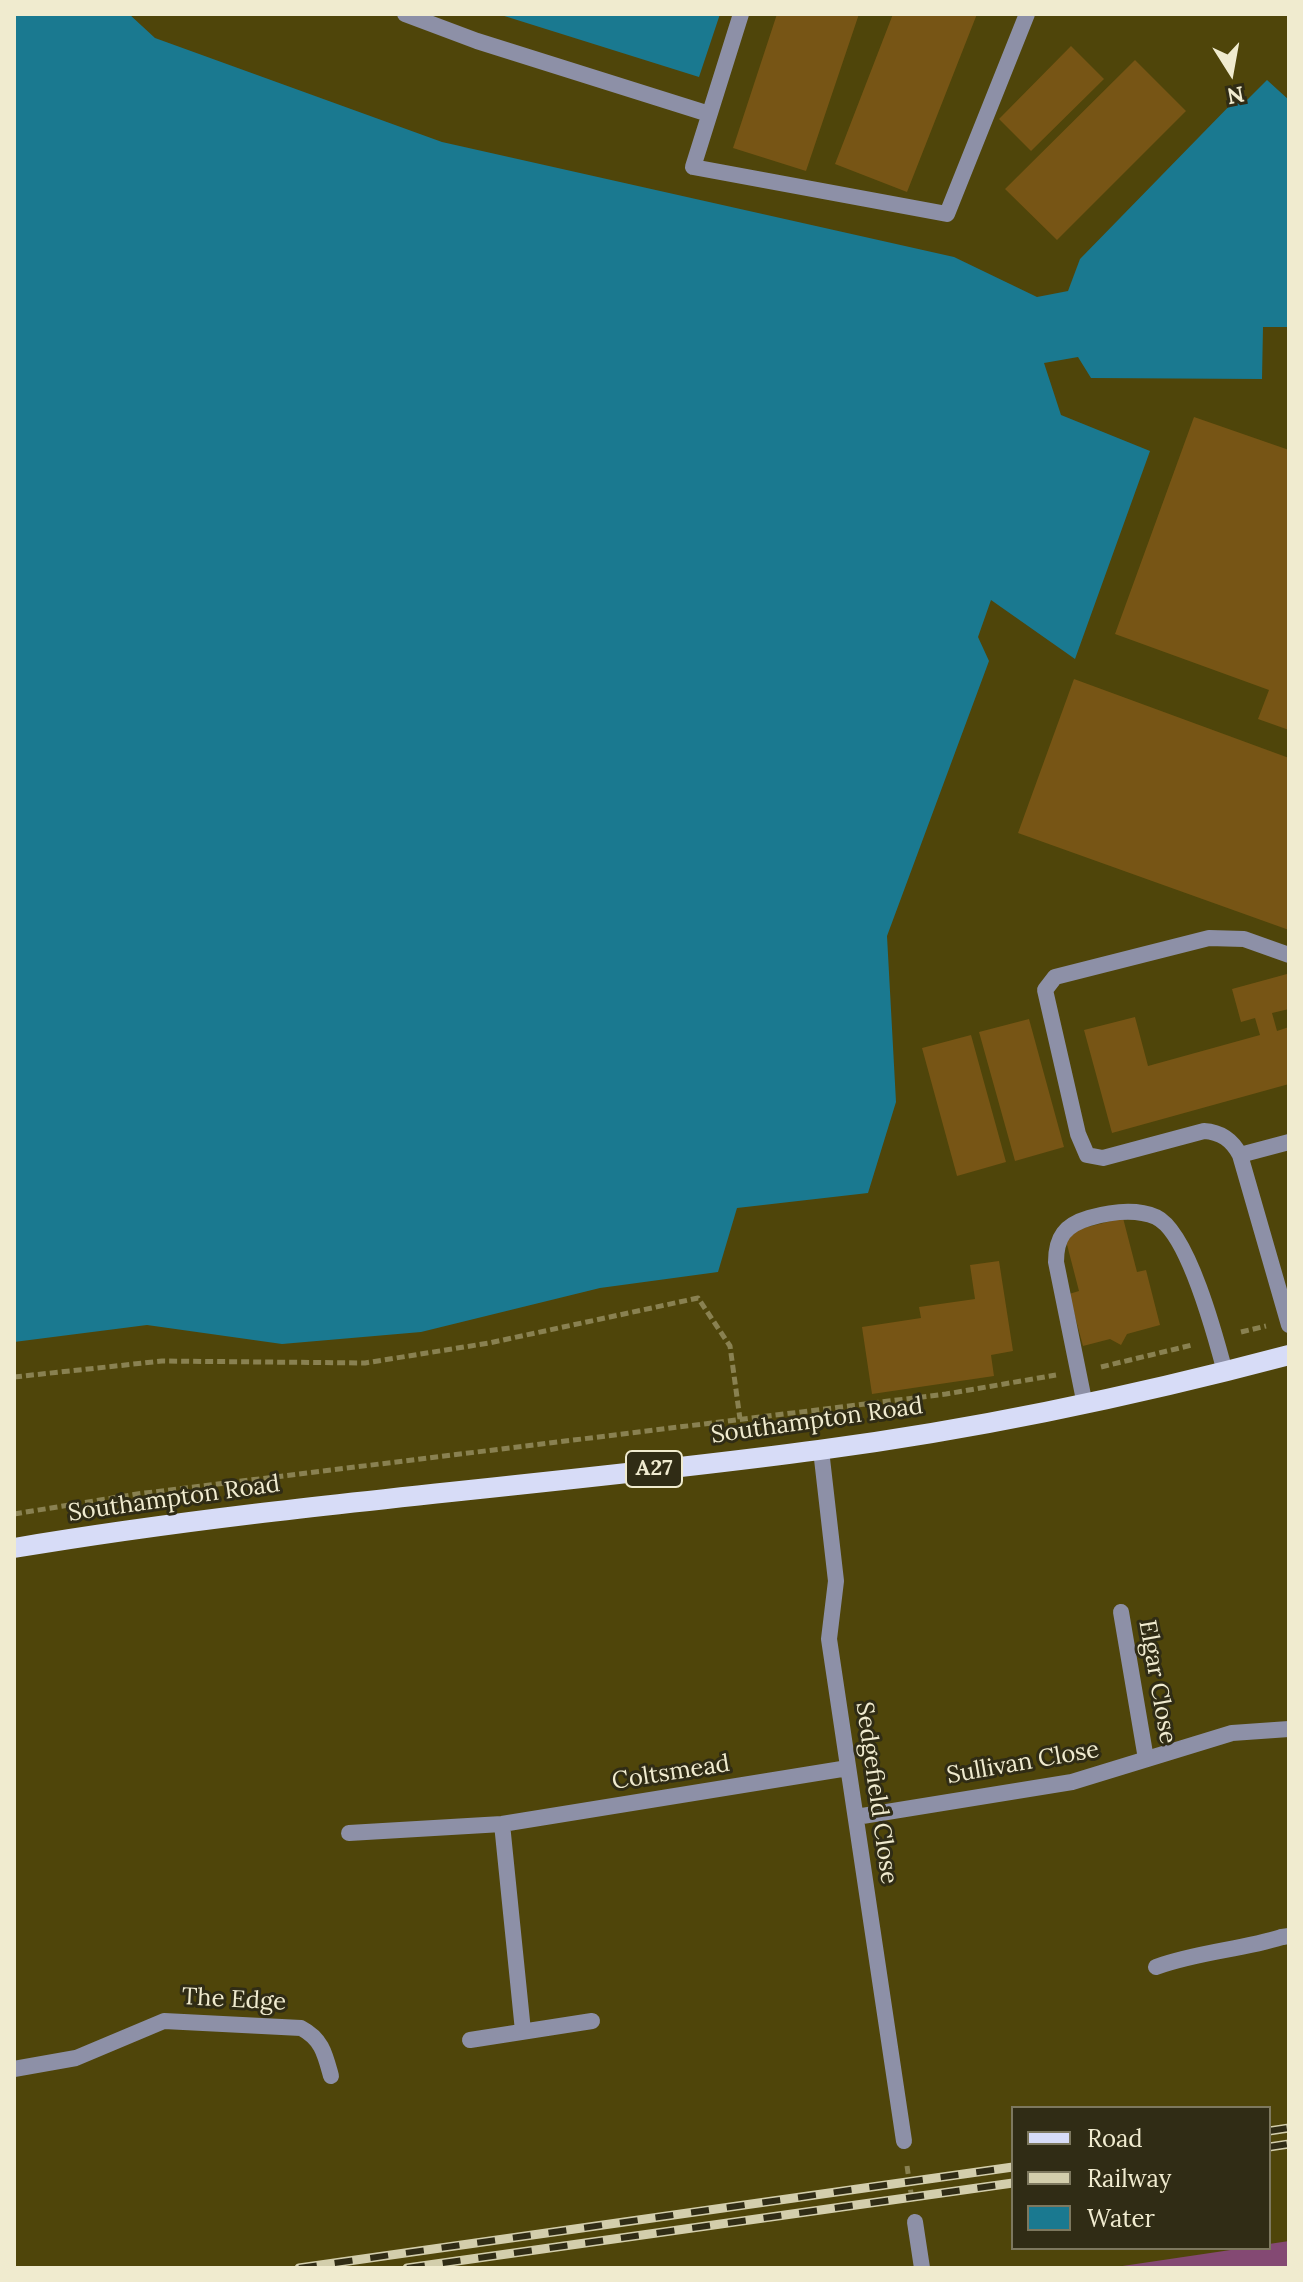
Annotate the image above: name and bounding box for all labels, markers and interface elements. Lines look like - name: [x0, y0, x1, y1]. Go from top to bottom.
- north arrow: [1191, 32, 1271, 112]
- text: N: [1225, 80, 1247, 111]
- street label: Southampton Road: [709, 1392, 925, 1450]
- road number: A27: [626, 1451, 682, 1487]
- street label: Southampton Road: [66, 1470, 282, 1528]
- street label: Elgar Close: [1132, 1618, 1182, 1746]
- street label: Sedgefield Close: [849, 1700, 903, 1886]
- street label: Sullivan Close: [945, 1735, 1101, 1791]
- street label: Coltsmead: [610, 1749, 732, 1797]
- street label: The Edge: [181, 1983, 287, 2017]
- legend: [1011, 2106, 1271, 2250]
- text: Road: [1087, 2123, 1143, 2154]
- text: Railway: [1087, 2163, 1171, 2194]
- text: Water: [1087, 2203, 1155, 2234]

